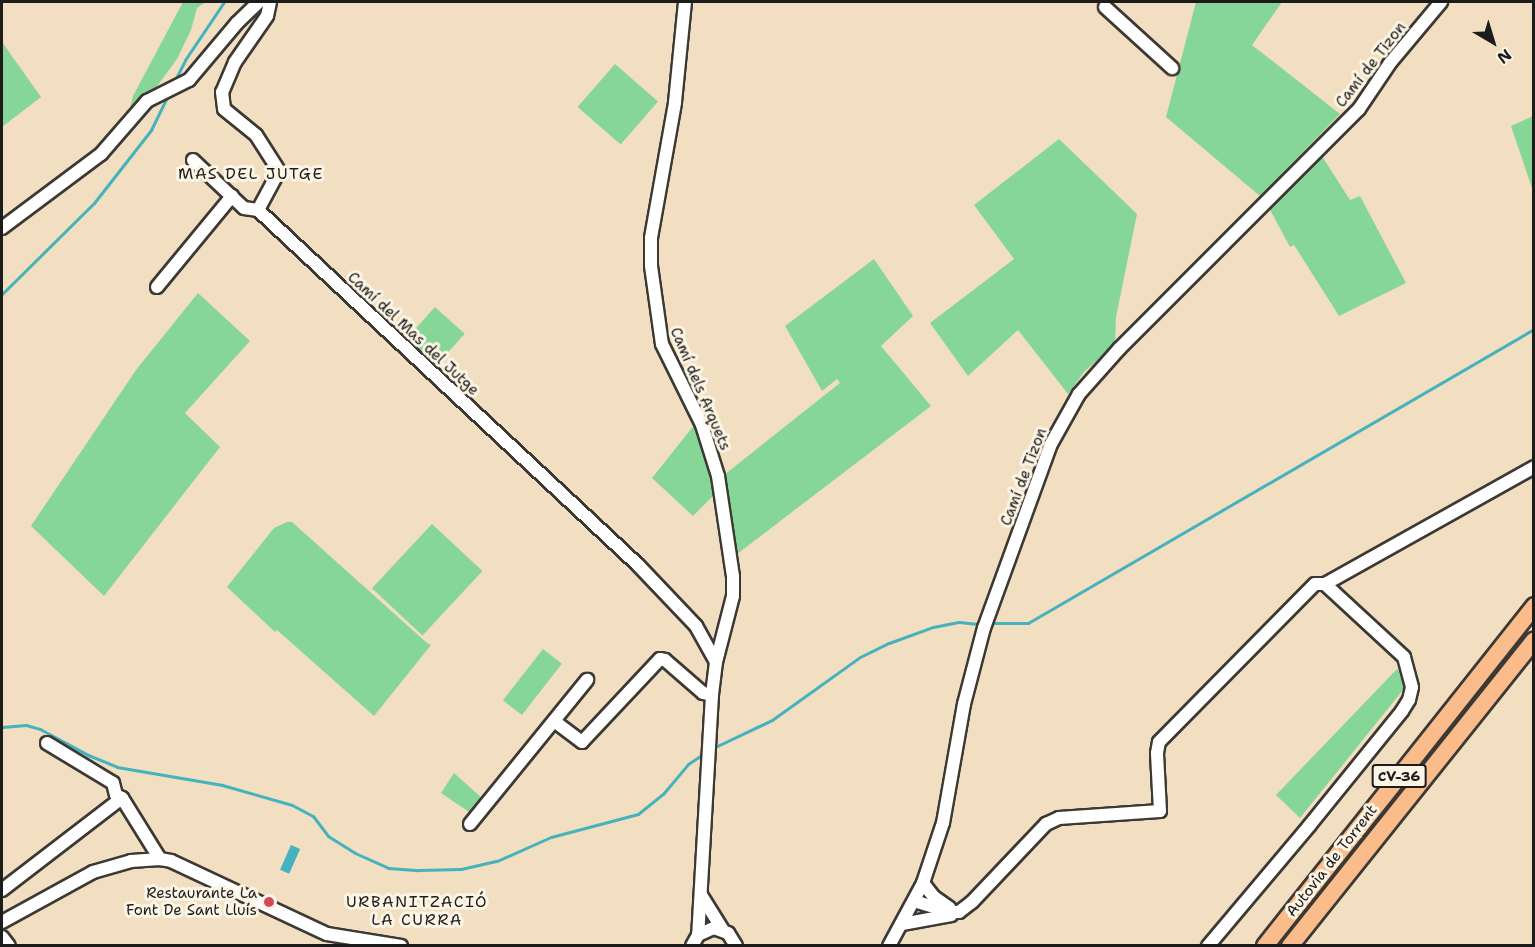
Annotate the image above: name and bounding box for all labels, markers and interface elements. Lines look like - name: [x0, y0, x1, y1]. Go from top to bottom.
- north arrow: [1463, 12, 1523, 72]
- street label: Camí de Tizon: [1332, 19, 1410, 111]
- text: N: [1493, 44, 1516, 69]
- district label: MAS DEL JUTGE: [178, 164, 324, 184]
- street label: Camí del Mas del Jutge: [344, 269, 482, 399]
- street label: Camí dels Arquets: [666, 325, 734, 453]
- street label: Camí de Tizon: [997, 426, 1051, 528]
- road number: CV-36: [1370, 765, 1428, 787]
- street label: Autovia de Torrent: [1283, 801, 1381, 921]
- place label: Restaurante La Font De Sant Lluís: [126, 884, 257, 919]
- district label: URBANITZACIÓ LA CURRA: [346, 892, 488, 930]
- marker: Restaurante La Font De Sant Lluís: [262, 895, 276, 909]

